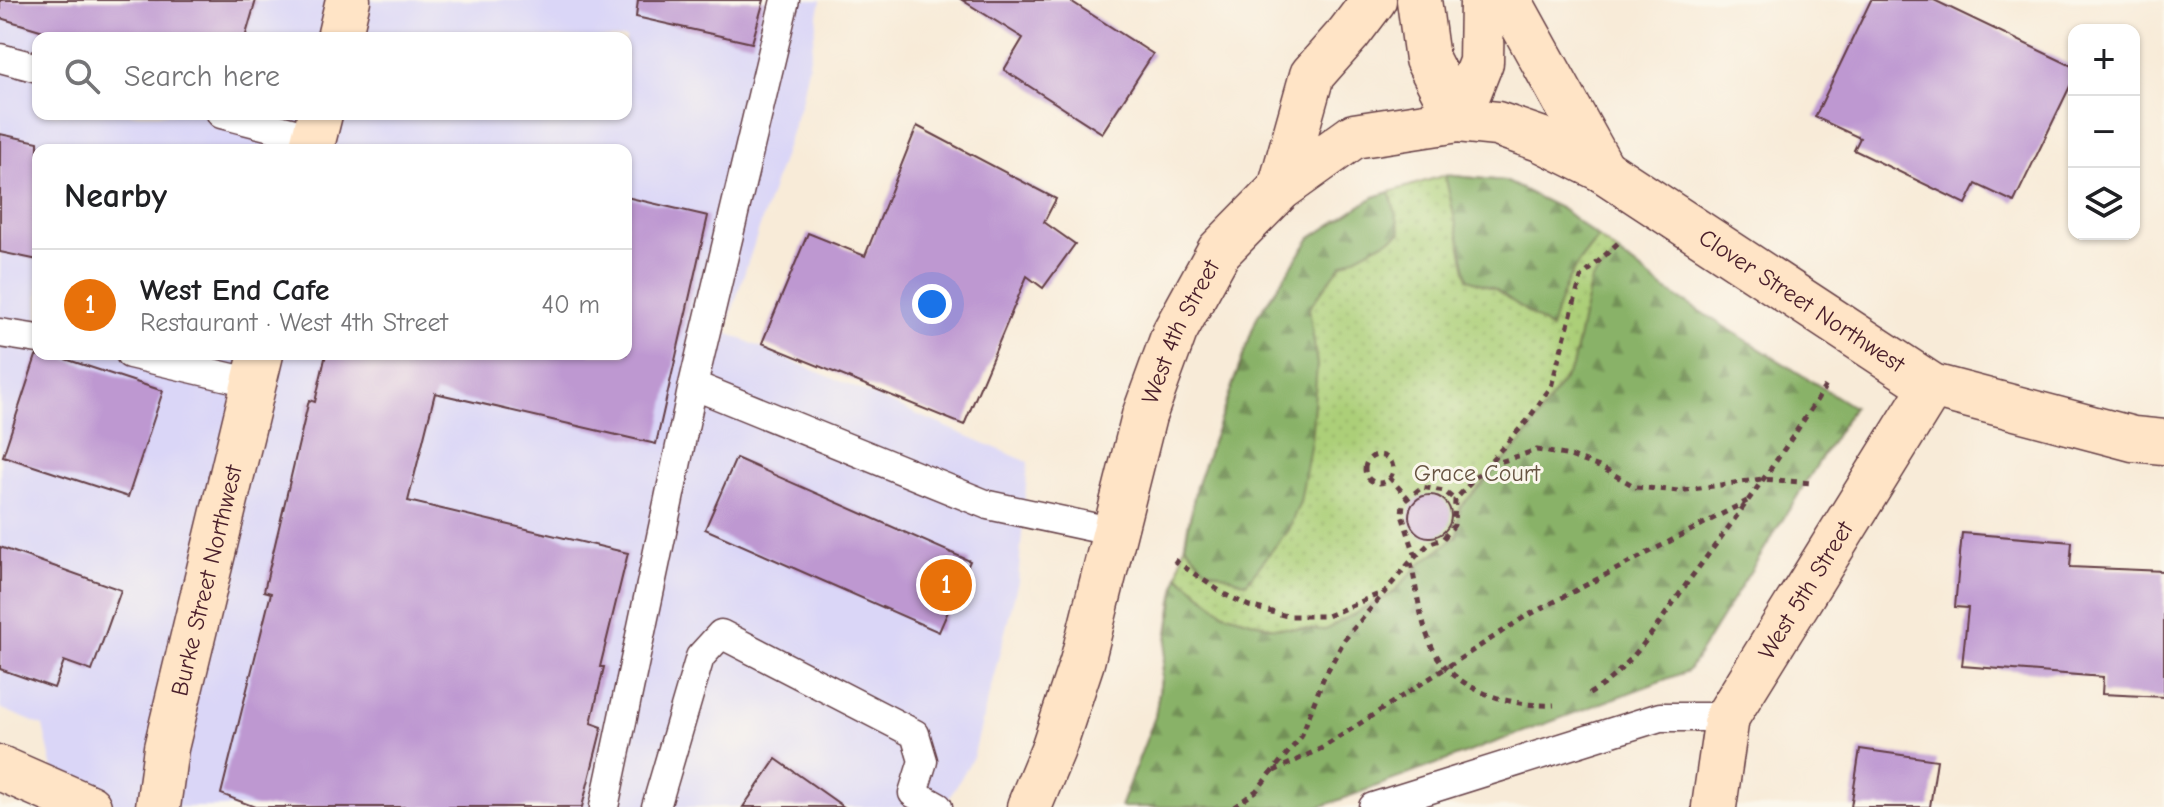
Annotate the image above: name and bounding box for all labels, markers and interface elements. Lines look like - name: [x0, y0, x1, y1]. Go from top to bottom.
- map controls: [2068, 24, 2140, 240]
- button: +: [2068, 24, 2140, 96]
- search box: [32, 32, 632, 120]
- icon: search: [60, 54, 104, 98]
- text: Search here: [124, 59, 280, 94]
- button: −: [2068, 96, 2140, 168]
- button: layers: [2068, 168, 2140, 240]
- text: Nearby: [64, 176, 167, 216]
- street label: Clover Street Northwest: [1694, 223, 1911, 379]
- street label: West 4th Street: [1136, 254, 1226, 408]
- text: West End Cafe: [140, 273, 329, 308]
- your location: [912, 284, 952, 324]
- text: 1: [85, 290, 95, 320]
- text: 40 m: [541, 290, 600, 320]
- text: Restaurant · West 4th Street: [140, 308, 448, 338]
- park label: Grace Court: [1414, 459, 1541, 487]
- street label: Burke Street Northwest: [165, 461, 248, 699]
- street label: West 5th Street: [1752, 515, 1859, 664]
- pin: 1: [920, 555, 972, 615]

